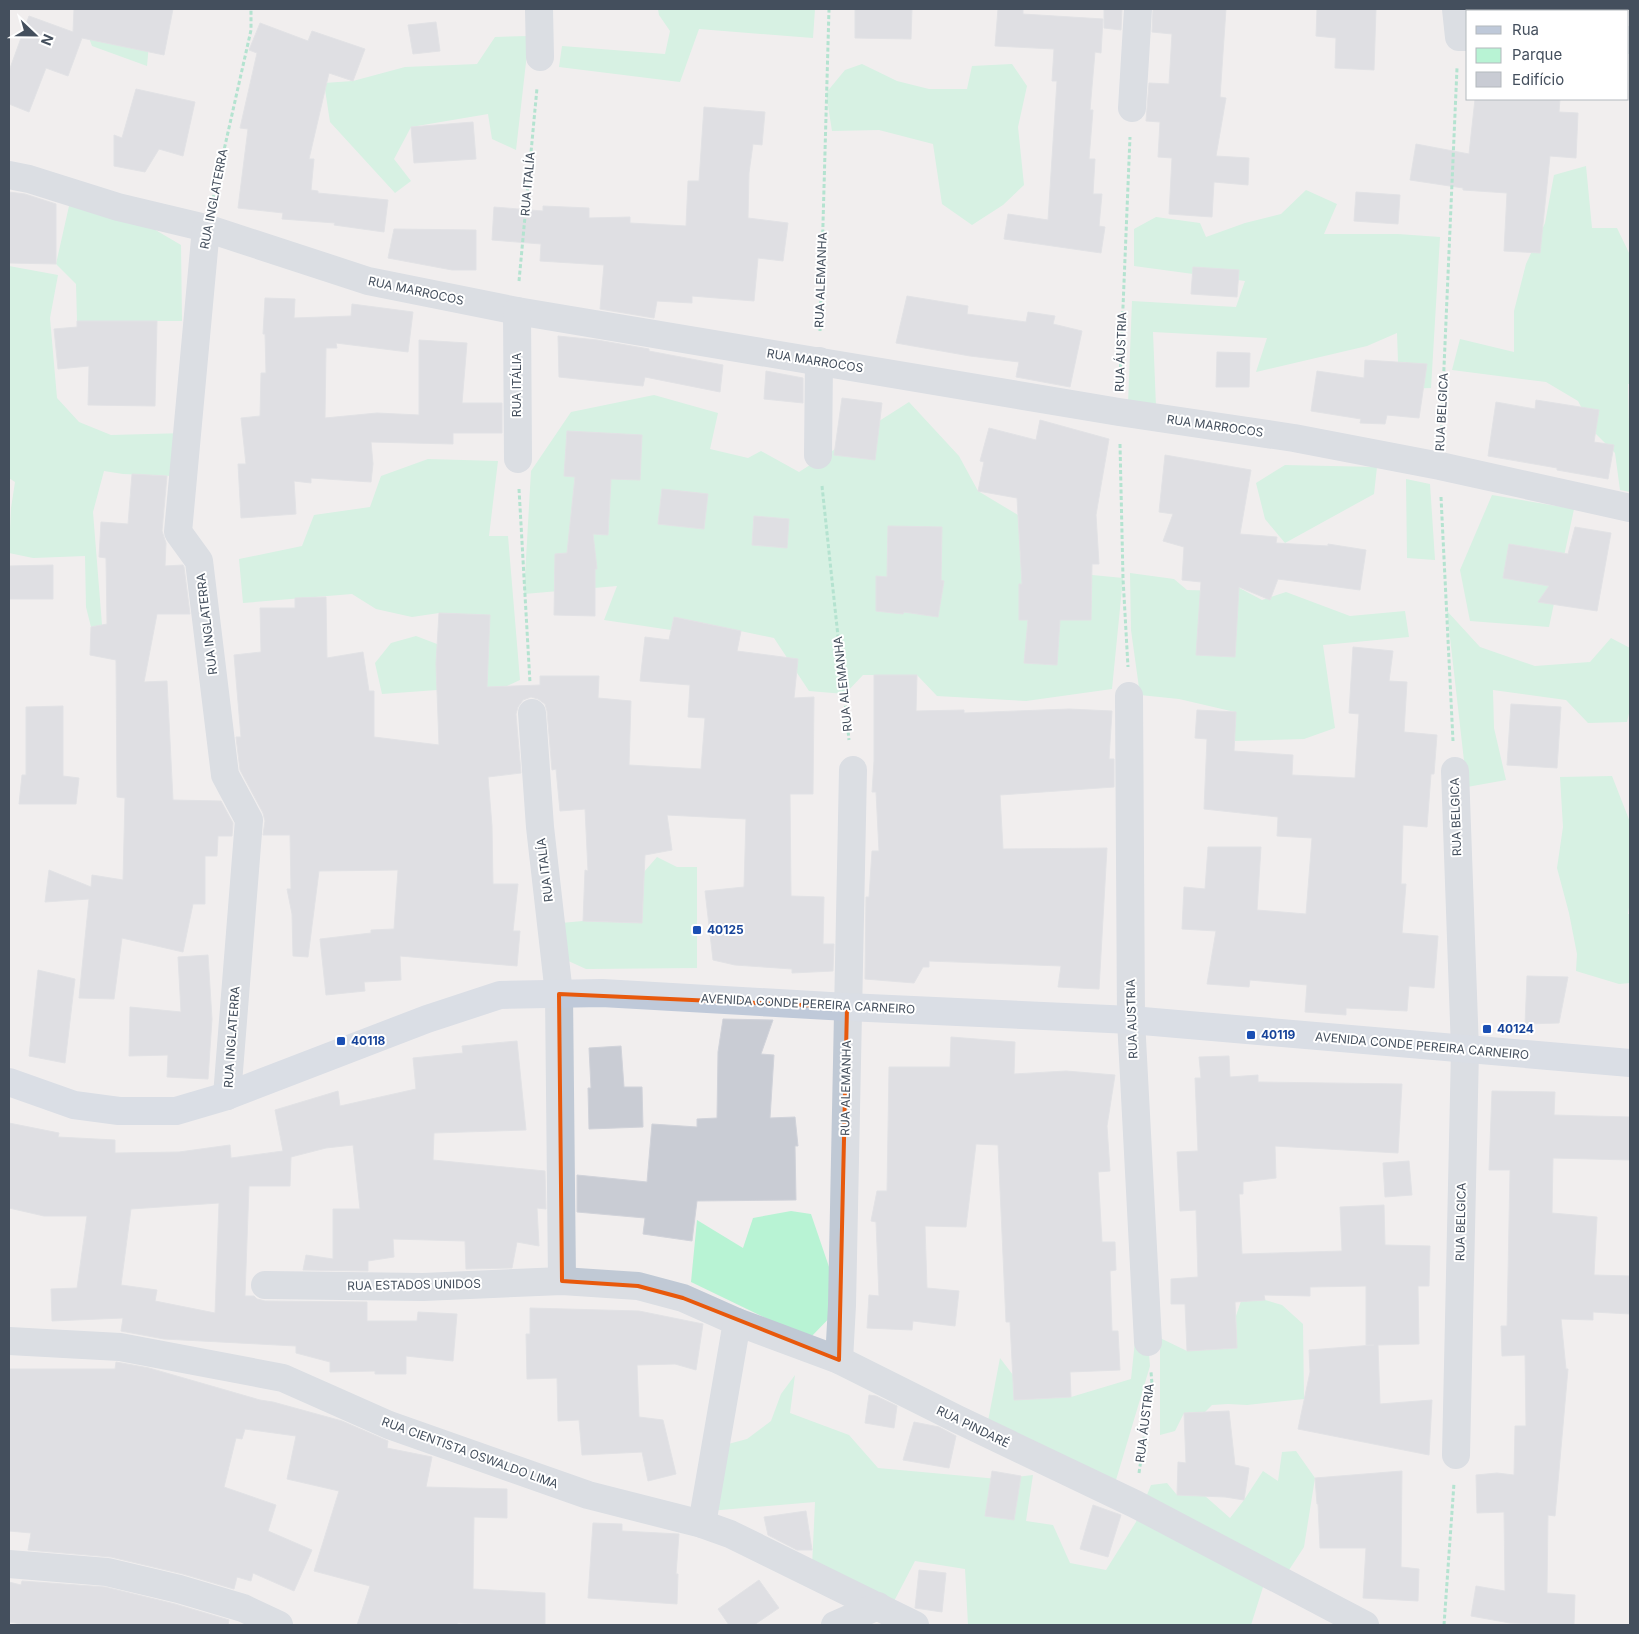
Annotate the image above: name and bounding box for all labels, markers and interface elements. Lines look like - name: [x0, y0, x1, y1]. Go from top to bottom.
- north arrow: [10, 10, 60, 60]
- legend: [1466, 10, 1629, 100]
- text: Rua: [1512, 20, 1539, 39]
- text: N: [38, 32, 57, 48]
- text: Parque: [1512, 45, 1562, 64]
- text: Edifício: [1512, 70, 1564, 89]
- street label: RUA INGLATERRA: [196, 147, 231, 250]
- street label: RUA ITALÍA: [517, 151, 538, 217]
- street label: RUA ALEMANHA: [811, 232, 830, 328]
- street label: RUA MARROCOS: [367, 273, 466, 308]
- street label: RUA ÁUSTRIA: [1112, 312, 1129, 392]
- street label: RUA MARROCOS: [766, 345, 865, 376]
- street label: RUA ITÁLIA: [509, 353, 524, 417]
- street label: RUA BELGICA: [1432, 372, 1451, 452]
- street label: RUA MARROCOS: [1166, 411, 1265, 440]
- street label: RUA INGLATERRA: [193, 573, 220, 676]
- street label: RUA ALEMANHA: [830, 636, 855, 732]
- street label: RUA BELGICA: [1447, 777, 1464, 857]
- street label: RUA ITALÍA: [533, 837, 556, 903]
- place label: 40125: [707, 922, 744, 937]
- marker: 40125: [691, 924, 703, 936]
- street label: RUA AUSTRIA: [1123, 979, 1140, 1059]
- street label: RUA INGLATERRA: [220, 986, 243, 1088]
- street label: AVENIDA CONDE PEREIRA CARNEIRO: [700, 990, 916, 1017]
- place label: 40124: [1497, 1021, 1534, 1036]
- marker: 40124: [1481, 1023, 1493, 1035]
- place label: 40119: [1261, 1027, 1296, 1042]
- marker: 40119: [1245, 1029, 1257, 1041]
- street label: AVENIDA CONDE PEREIRA CARNEIRO: [1314, 1029, 1530, 1062]
- place label: 40118: [351, 1033, 386, 1048]
- marker: 40118: [335, 1035, 347, 1047]
- street label: RUA ALEMANHA: [837, 1040, 854, 1136]
- street label: RUA BELGICA: [1452, 1183, 1469, 1261]
- street label: RUA ESTADOS UNIDOS: [347, 1276, 481, 1293]
- street label: RUA ÁUSTRIA: [1132, 1382, 1157, 1463]
- street label: RUA PINDARÉ: [934, 1402, 1012, 1451]
- street label: RUA CIENTISTA OSWALDO LIMA: [380, 1414, 561, 1492]

